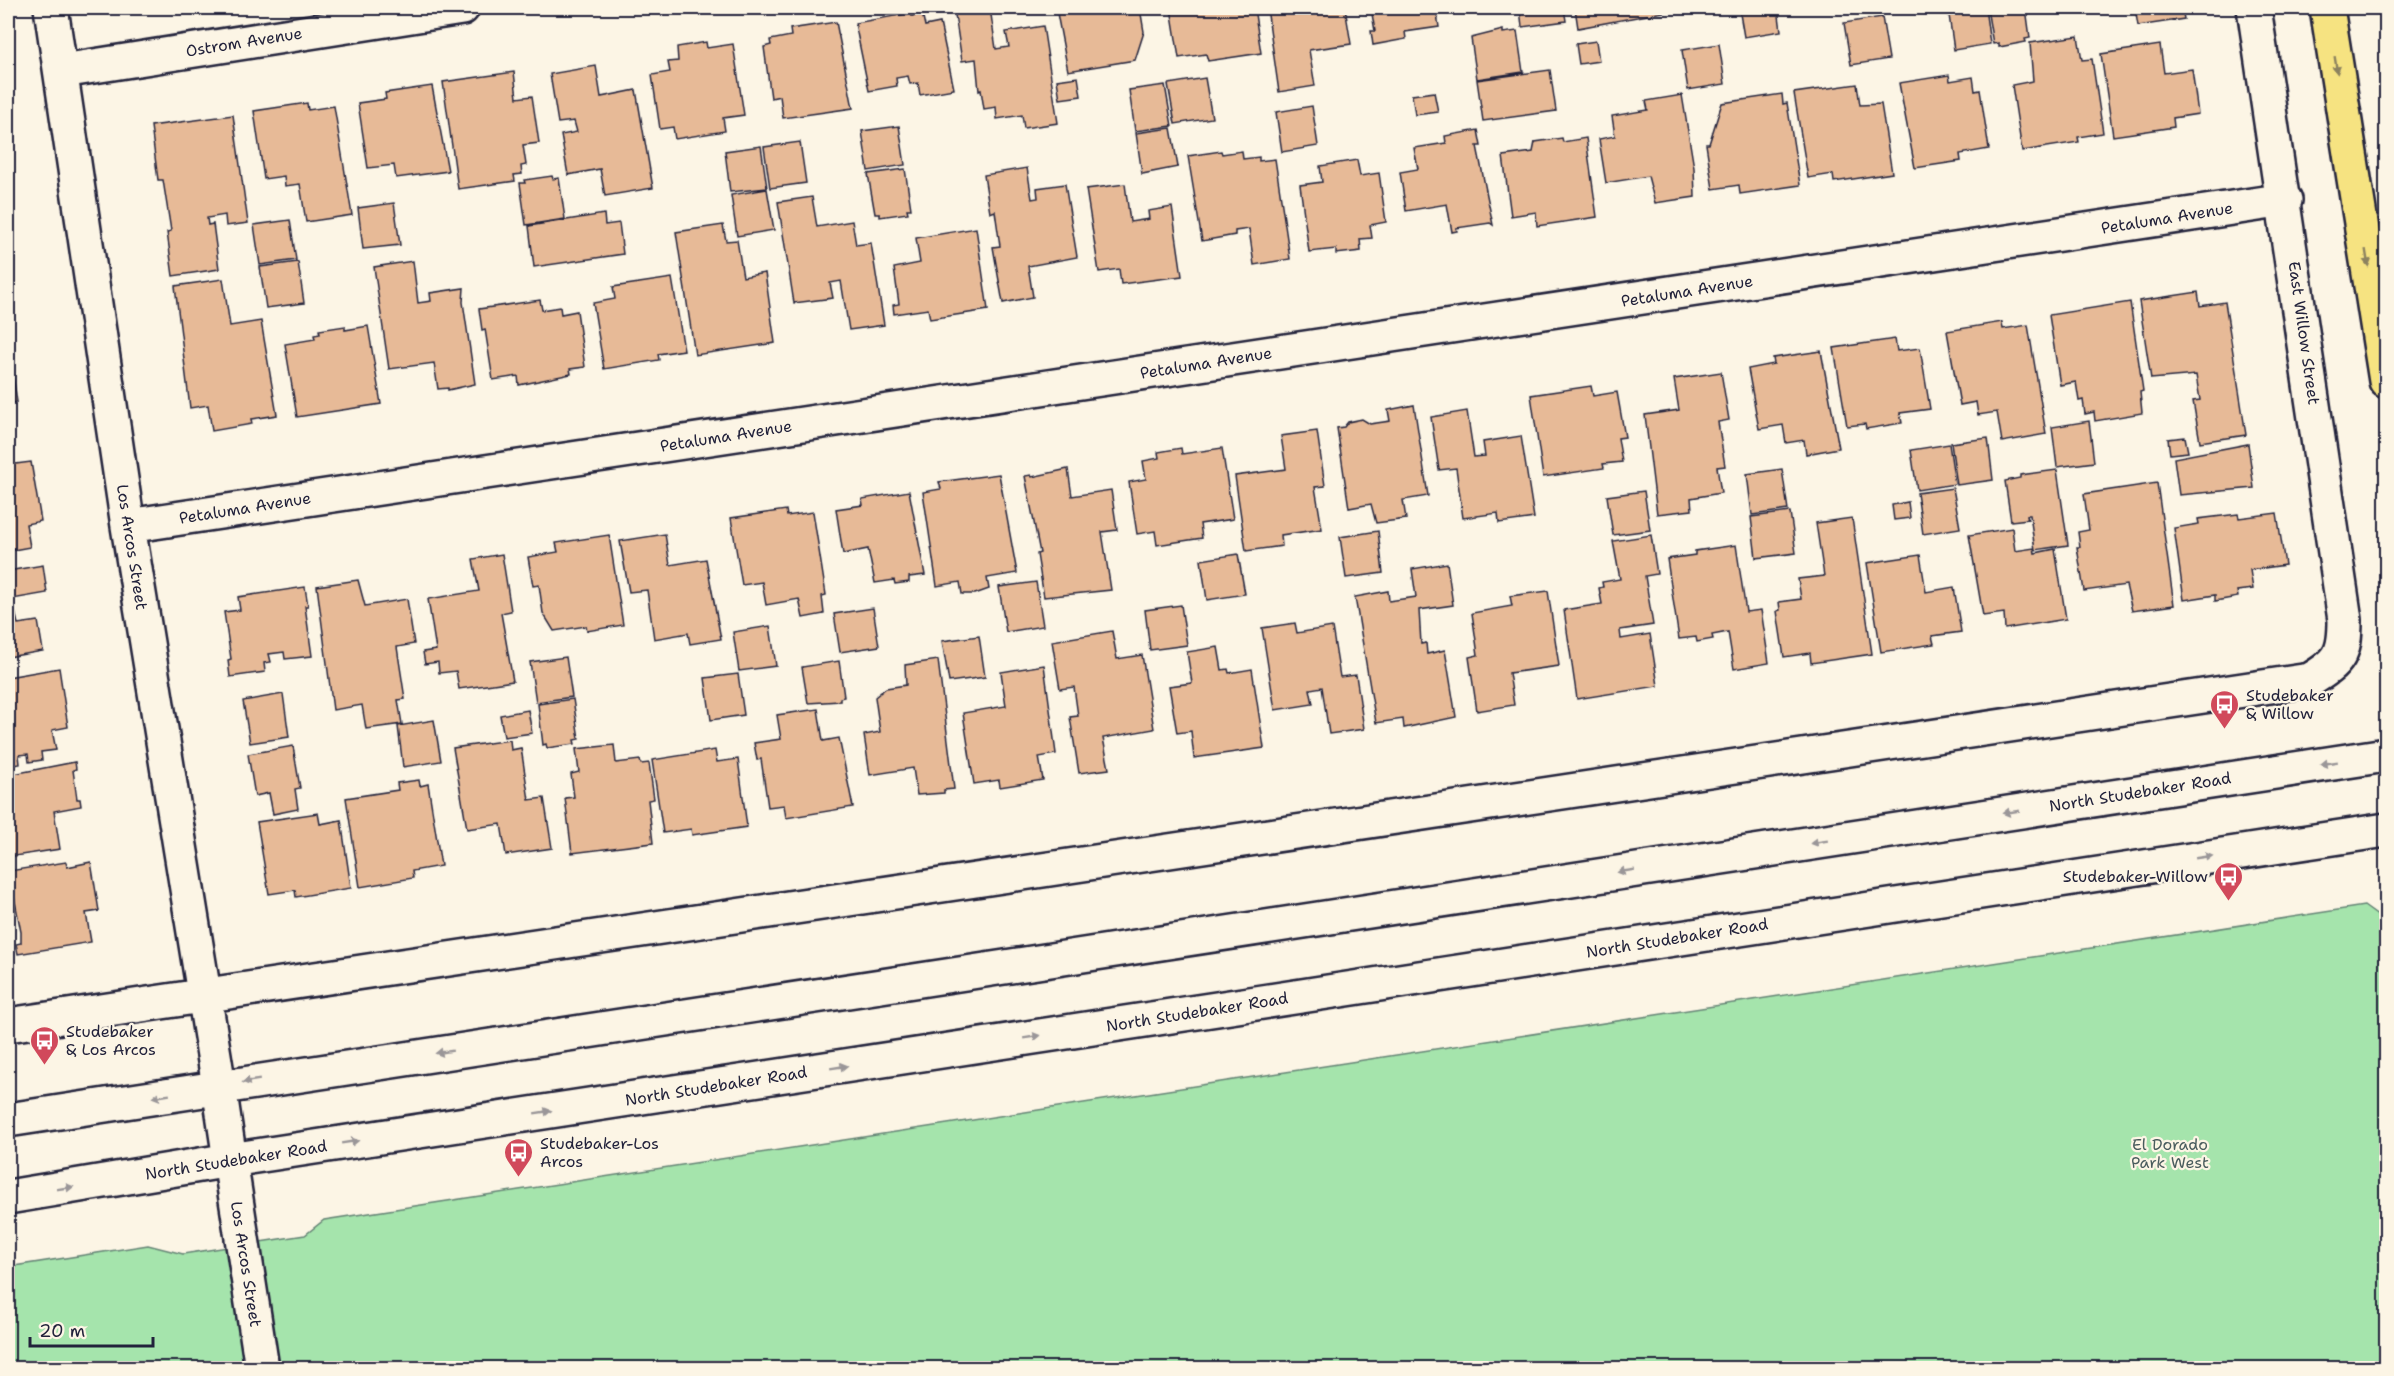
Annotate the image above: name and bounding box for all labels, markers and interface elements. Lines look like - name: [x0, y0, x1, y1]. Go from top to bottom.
- street label: Ostrom Avenue: [184, 22, 304, 62]
- one-way arrow: [2332, 56, 2341, 75]
- street label: Petaluma Avenue: [2100, 197, 2234, 239]
- one-way arrow: [2362, 249, 2371, 268]
- street label: East Willow Street: [2284, 260, 2324, 406]
- street label: Petaluma Avenue: [1620, 270, 1754, 312]
- street label: Petaluma Avenue: [1139, 342, 1273, 384]
- street label: Petaluma Avenue: [659, 415, 793, 457]
- street label: Los Arcos Street: [112, 483, 152, 611]
- street label: Petaluma Avenue: [178, 487, 312, 529]
- place label: Studebaker & Willow: [2246, 685, 2334, 724]
- bus stop icon: Studebaker & Willow: [2209, 688, 2241, 730]
- one-way arrow: [2319, 759, 2338, 768]
- street label: North Studebaker Road: [2047, 767, 2233, 817]
- one-way arrow: [2002, 808, 2021, 817]
- one-way arrow: [1809, 837, 1828, 846]
- one-way arrow: [2195, 852, 2214, 861]
- bus stop icon: Studebaker-Willow: [2213, 860, 2245, 902]
- place label: Studebaker-Willow: [2063, 866, 2208, 887]
- one-way arrow: [1616, 867, 1635, 876]
- street label: North Studebaker Road: [1584, 913, 1770, 963]
- street label: North Studebaker Road: [1104, 987, 1290, 1037]
- place label: Studebaker & Los Arcos: [66, 1021, 156, 1060]
- bus stop icon: Studebaker & Los Arcos: [29, 1024, 61, 1066]
- one-way arrow: [1023, 1032, 1042, 1041]
- one-way arrow: [435, 1048, 454, 1057]
- street label: North Studebaker Road: [623, 1061, 809, 1111]
- one-way arrow: [830, 1062, 849, 1071]
- one-way arrow: [242, 1077, 261, 1086]
- one-way arrow: [151, 1091, 170, 1100]
- one-way arrow: [533, 1108, 552, 1117]
- place label: Studebaker-Los Arcos: [540, 1133, 659, 1172]
- park label: El Dorado Park West: [2131, 1134, 2209, 1173]
- street label: North Studebaker Road: [143, 1135, 329, 1185]
- bus stop icon: Studebaker-Los Arcos: [503, 1136, 535, 1178]
- one-way arrow: [341, 1137, 360, 1146]
- one-way arrow: [56, 1183, 75, 1192]
- street label: Los Arcos Street: [226, 1200, 266, 1328]
- scale bar: [30, 1310, 153, 1348]
- text: 20 m: [39, 1319, 85, 1343]

